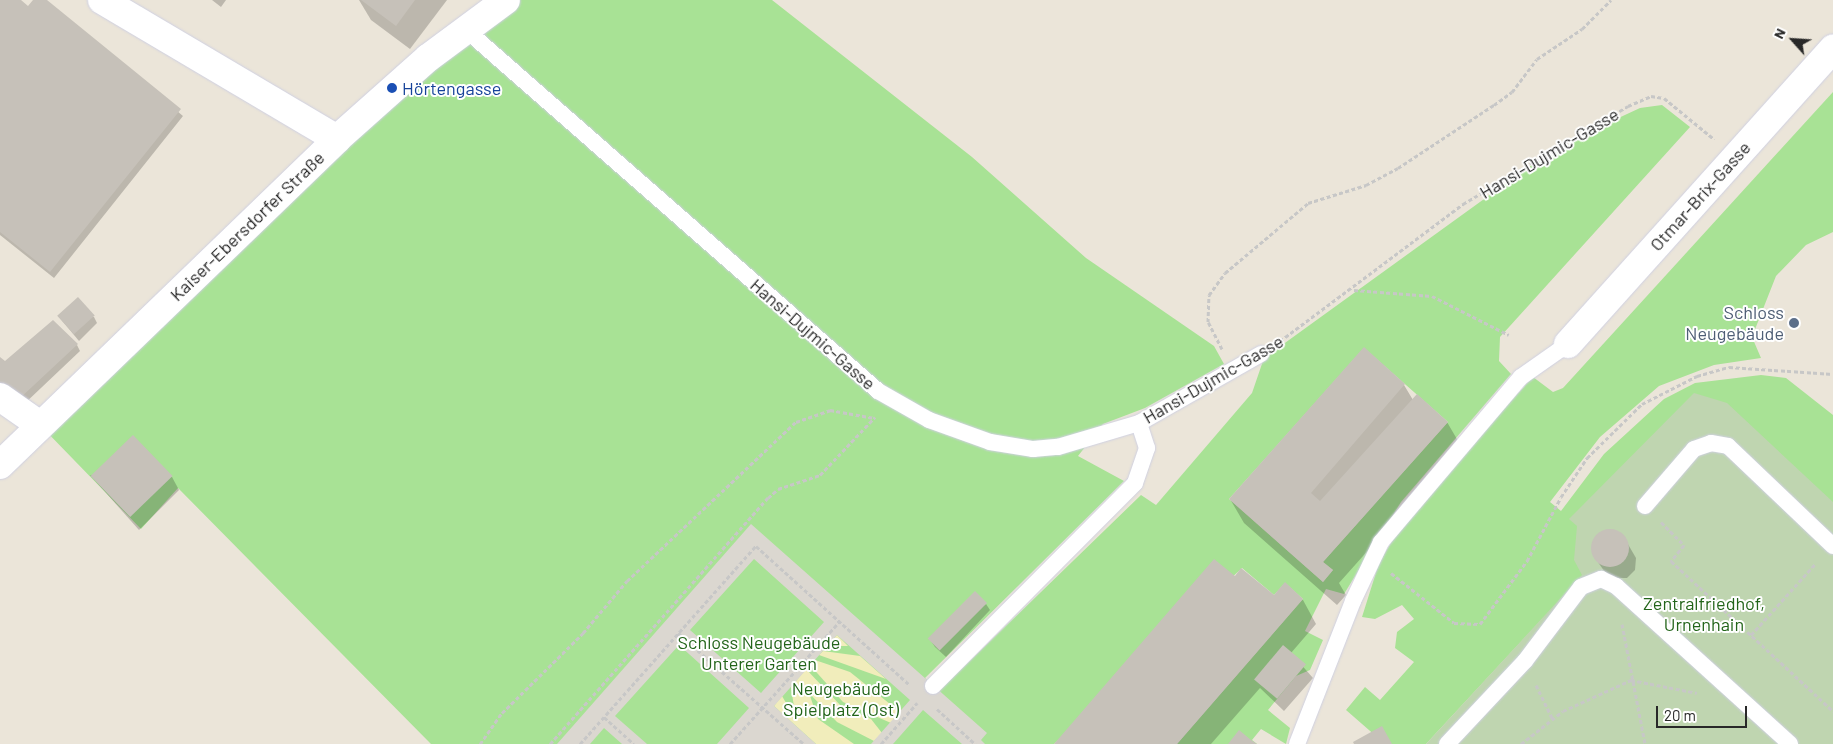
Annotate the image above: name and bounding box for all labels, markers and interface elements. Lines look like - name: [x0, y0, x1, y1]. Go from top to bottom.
- north arrow: [1768, 15, 1818, 65]
- text: N: [1769, 25, 1789, 41]
- place label: Hörtengasse: [402, 77, 501, 99]
- marker: Hörtengasse: [386, 82, 398, 94]
- street label: Hansi-Dujmic-Gasse: [1475, 103, 1623, 203]
- street label: Otmar-Brix-Gasse: [1645, 137, 1755, 255]
- street label: Kaiser-Ebersdorfer Straße: [165, 147, 329, 305]
- street label: Hansi-Dujmic-Gasse: [746, 274, 880, 394]
- place label: Schloss Neugebäude: [1685, 302, 1784, 344]
- marker: Schloss Neugebäude: [1788, 317, 1800, 329]
- street label: Hansi-Dujmic-Gasse: [1139, 330, 1287, 428]
- park label: Zentralfriedhof, Urnenhain: [1643, 593, 1765, 636]
- park label: Schloss Neugebäude Unterer Garten: [678, 632, 840, 674]
- park label: Neugebäude Spielplatz (Ost): [783, 678, 899, 721]
- scale bar: [1658, 696, 1749, 728]
- text: 20 m: [1664, 706, 1696, 724]

